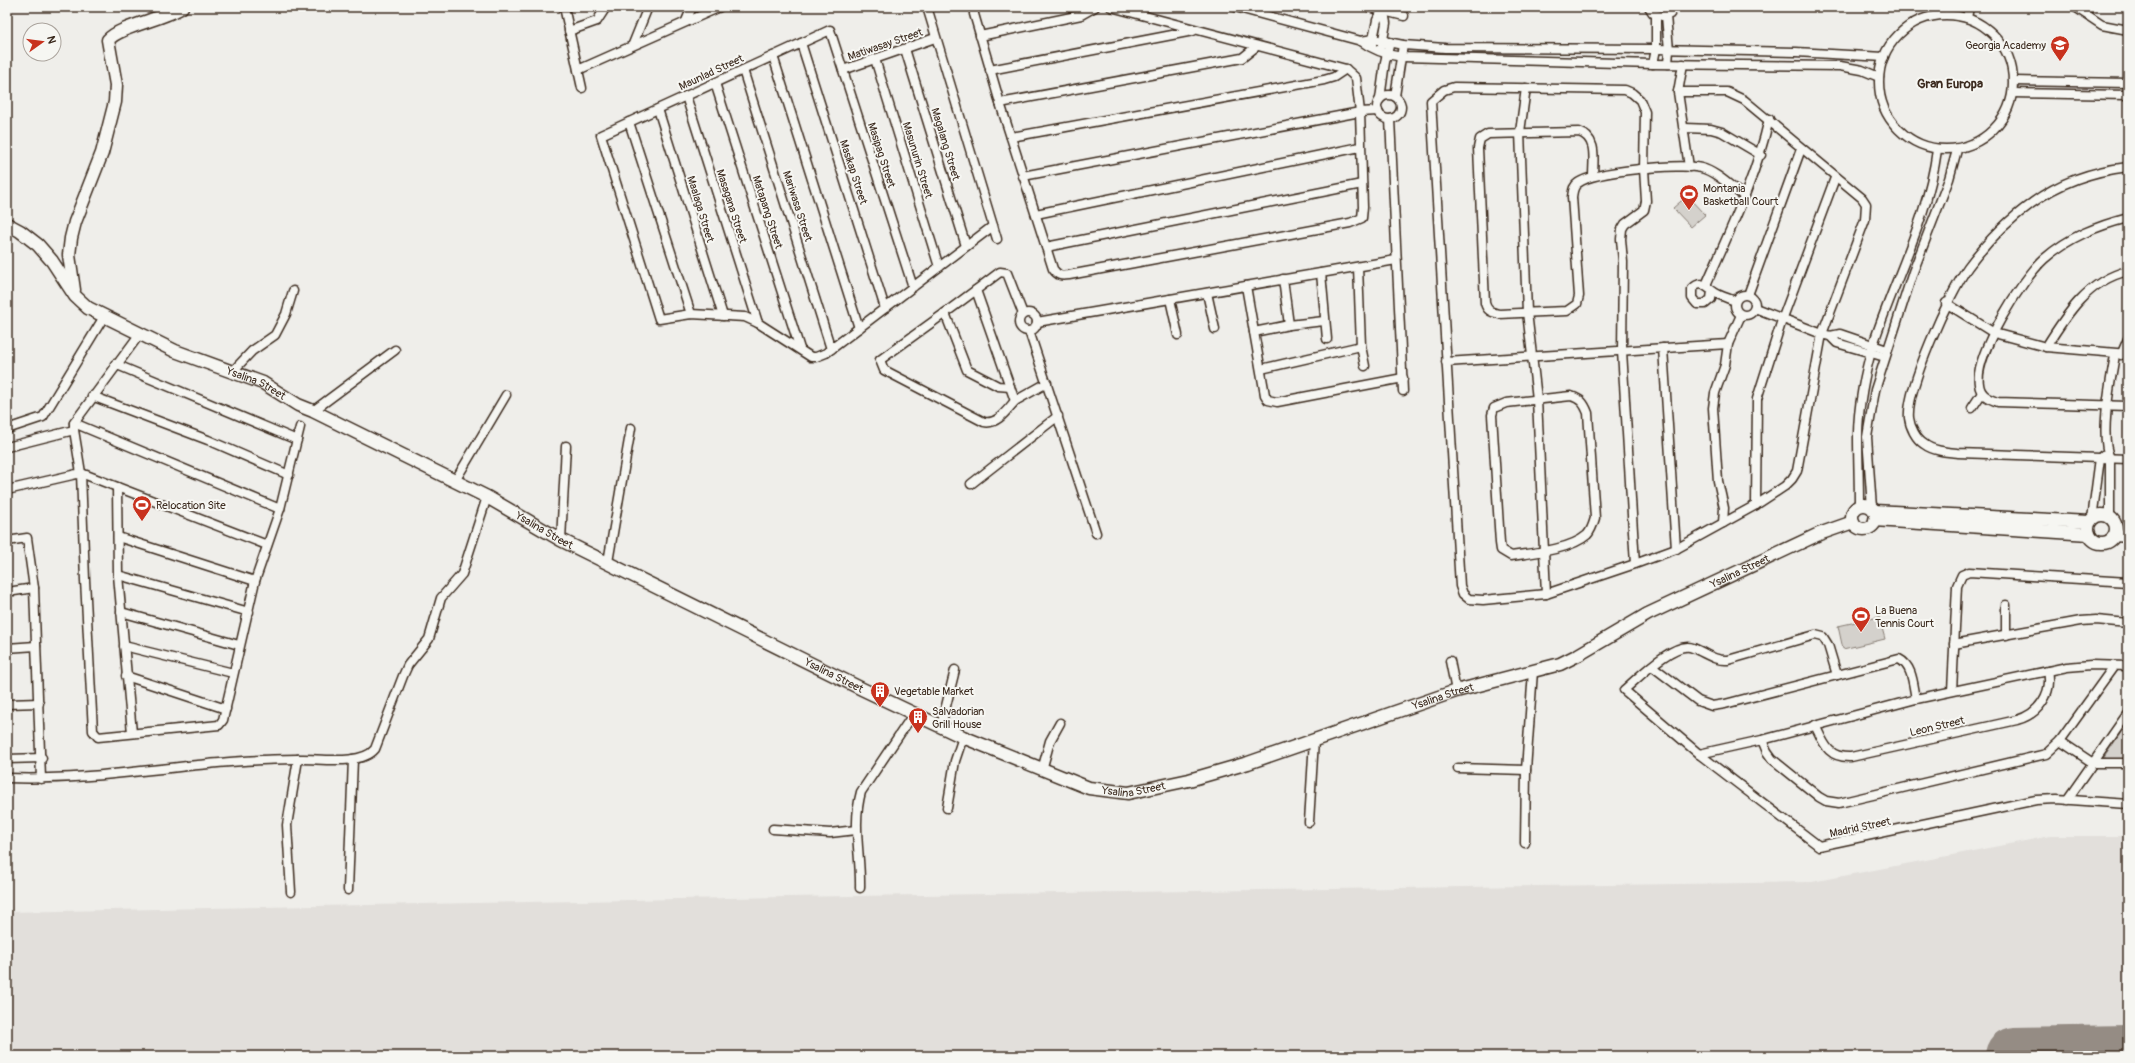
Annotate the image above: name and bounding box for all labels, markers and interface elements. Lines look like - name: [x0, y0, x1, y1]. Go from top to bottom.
- north arrow: [22, 22, 62, 62]
- street label: Matiwasay Street: [846, 25, 925, 63]
- school or university icon: Georgia Academy: [2049, 34, 2071, 62]
- text: N: [44, 35, 59, 45]
- place label: Georgia Academy: [1965, 39, 2046, 52]
- street label: Maunlad Street: [677, 52, 746, 93]
- district label: Gran Europa: [1917, 76, 1983, 92]
- street label: Magalang Street: [928, 106, 963, 182]
- street label: Masunurin Street: [900, 120, 935, 200]
- street label: Masipag Street: [865, 121, 898, 190]
- street label: Masikap Street: [837, 138, 870, 207]
- street label: Masagana Street: [713, 168, 750, 245]
- street label: Mariwasa Street: [780, 169, 815, 244]
- street label: Maalaga Street: [684, 174, 717, 244]
- street label: Matapang Street: [750, 174, 786, 251]
- place label: Montania Basketball Court: [1703, 182, 1779, 208]
- sports icon: Montania Basketball Court: [1678, 183, 1700, 211]
- street label: Ysalina Street: [224, 364, 289, 403]
- sports icon: Relocation Site: [131, 494, 153, 522]
- place label: Relocation Site: [156, 499, 226, 512]
- street label: Ysalina Street: [512, 509, 576, 552]
- street label: Ysalina Street: [1707, 552, 1772, 591]
- place label: La Buena Tennis Court: [1875, 604, 1935, 630]
- sports icon: La Buena Tennis Court: [1850, 605, 1872, 633]
- street label: Ysalina Street: [801, 655, 866, 696]
- building icon: Vegetable Market: [869, 680, 891, 708]
- street label: Ysalina Street: [1410, 681, 1476, 713]
- place label: Vegetable Market: [894, 685, 974, 698]
- place label: Salvadorian Grill House: [932, 705, 984, 731]
- building icon: Salvadorian Grill House: [907, 706, 929, 734]
- street label: Leon Street: [1908, 714, 1966, 739]
- street label: Ysalina Street: [1100, 779, 1167, 800]
- street label: Madrid Street: [1828, 815, 1892, 840]

